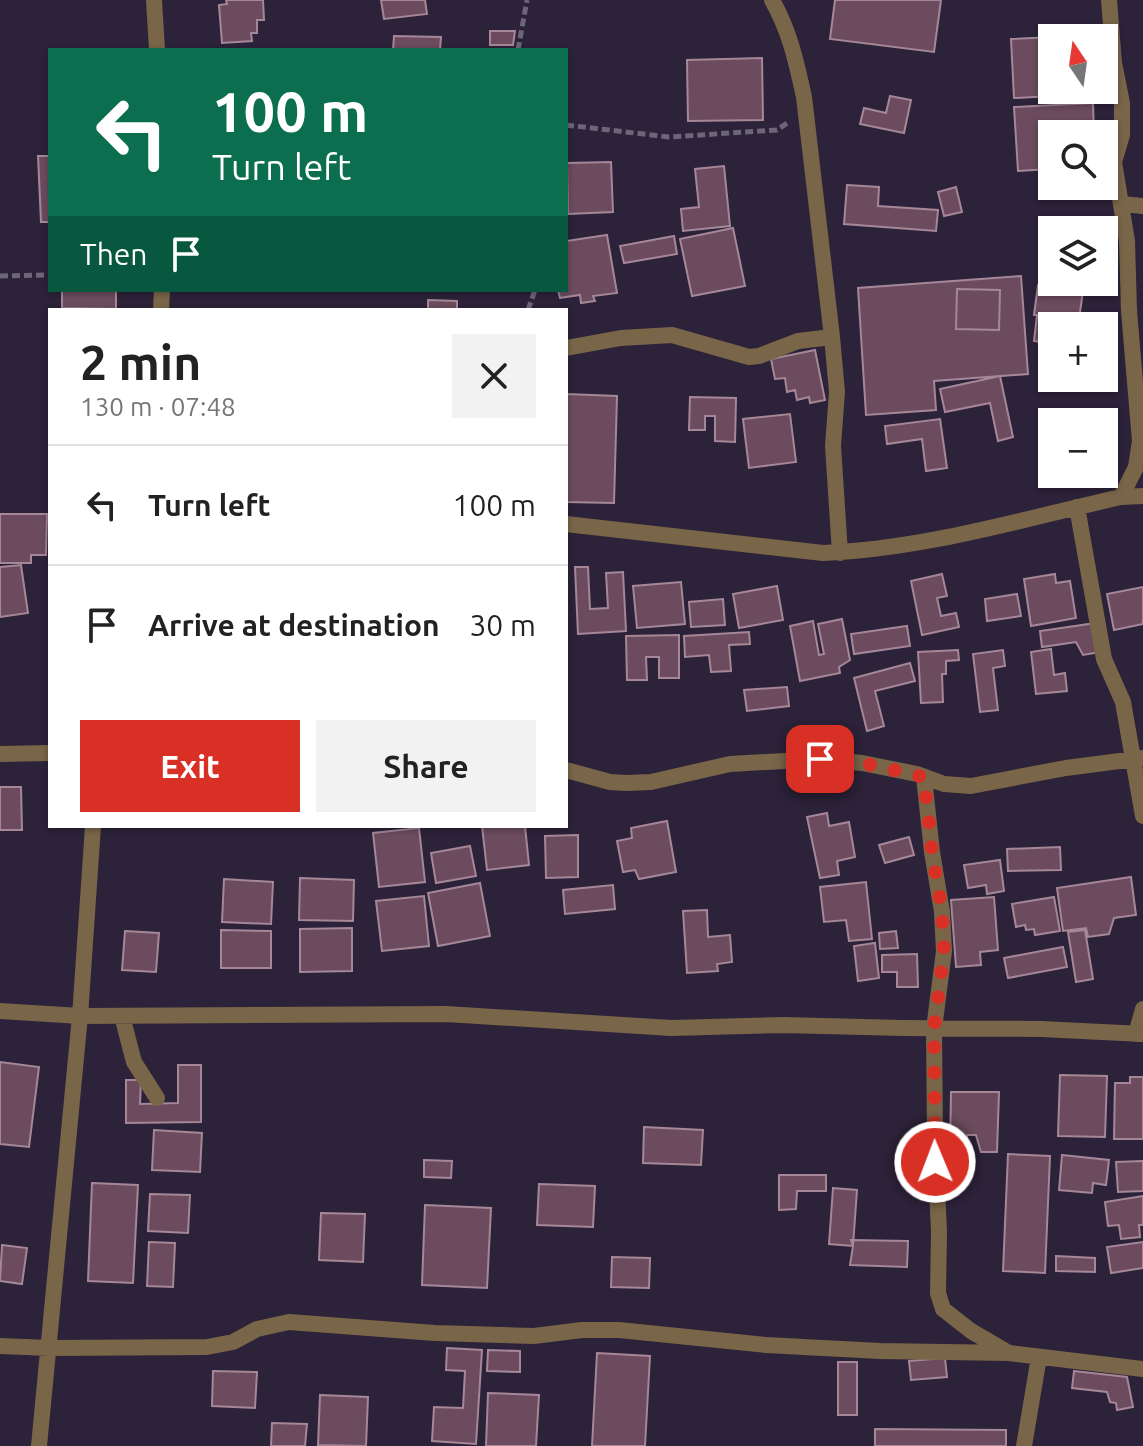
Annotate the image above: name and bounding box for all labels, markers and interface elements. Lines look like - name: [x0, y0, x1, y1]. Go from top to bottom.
- north arrow: [1038, 24, 1118, 104]
- map controls: [1038, 24, 1118, 488]
- icon: left: [80, 80, 184, 184]
- text: 100 m: [212, 80, 368, 143]
- button: search: [1038, 120, 1118, 200]
- text: Turn left: [212, 146, 351, 187]
- button: layers: [1038, 216, 1118, 296]
- icon: arrive: [164, 232, 208, 276]
- text: Then: [80, 237, 148, 271]
- button: +: [1038, 312, 1118, 392]
- button: close: [452, 334, 536, 418]
- text: 2 min: [80, 335, 201, 389]
- text: 130 m · 07:48: [80, 392, 236, 421]
- button: −: [1038, 408, 1118, 488]
- icon: left: [80, 483, 124, 527]
- text: Turn left: [148, 488, 270, 522]
- text: 100 m: [452, 488, 536, 522]
- icon: arrive: [80, 603, 124, 647]
- text: Arrive at destination: [148, 608, 440, 642]
- text: 30 m: [469, 608, 536, 642]
- button: Exit: [80, 720, 300, 812]
- button: Share: [316, 720, 536, 812]
- pin: [786, 725, 854, 793]
- icon: arrive: [798, 737, 842, 781]
- position arrow: [893, 1120, 977, 1204]

